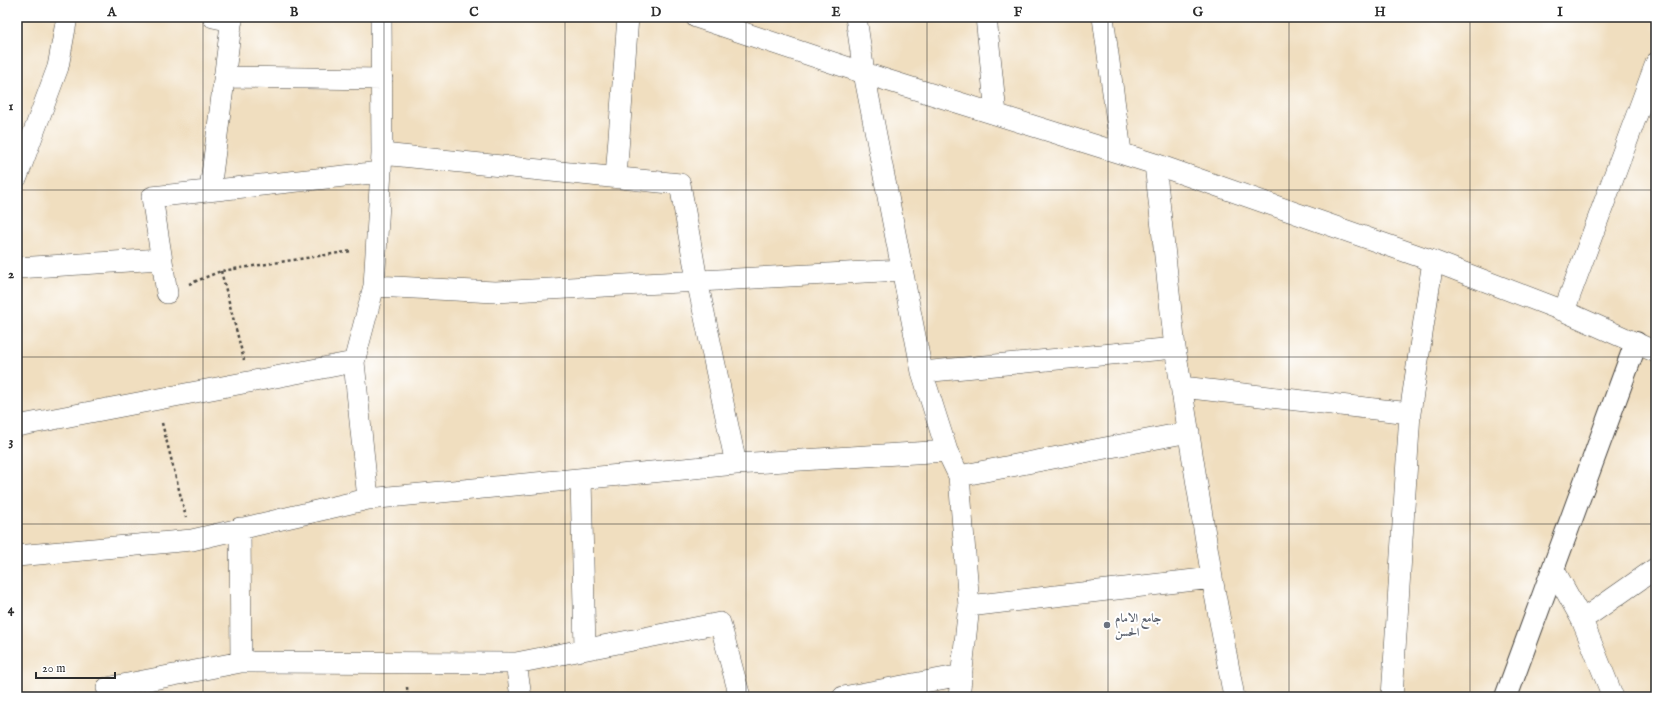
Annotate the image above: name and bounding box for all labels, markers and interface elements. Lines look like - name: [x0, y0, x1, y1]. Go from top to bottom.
- text: A: [107, 4, 118, 21]
- text: B: [290, 4, 299, 21]
- text: C: [469, 4, 479, 21]
- text: D: [651, 4, 662, 21]
- text: E: [831, 4, 841, 21]
- text: F: [1014, 4, 1023, 21]
- text: G: [1193, 4, 1204, 21]
- text: H: [1374, 4, 1386, 21]
- text: I: [1557, 4, 1563, 21]
- text: 1: [9, 98, 14, 115]
- text: 2: [8, 266, 14, 283]
- text: 3: [9, 433, 14, 450]
- text: 4: [8, 601, 15, 618]
- place label: جامع الامام الحسن: [1115, 611, 1161, 640]
- marker: جامع الامام الحسن: [1102, 620, 1112, 630]
- scale bar: [36, 654, 115, 680]
- text: 20 m: [42, 661, 65, 676]

